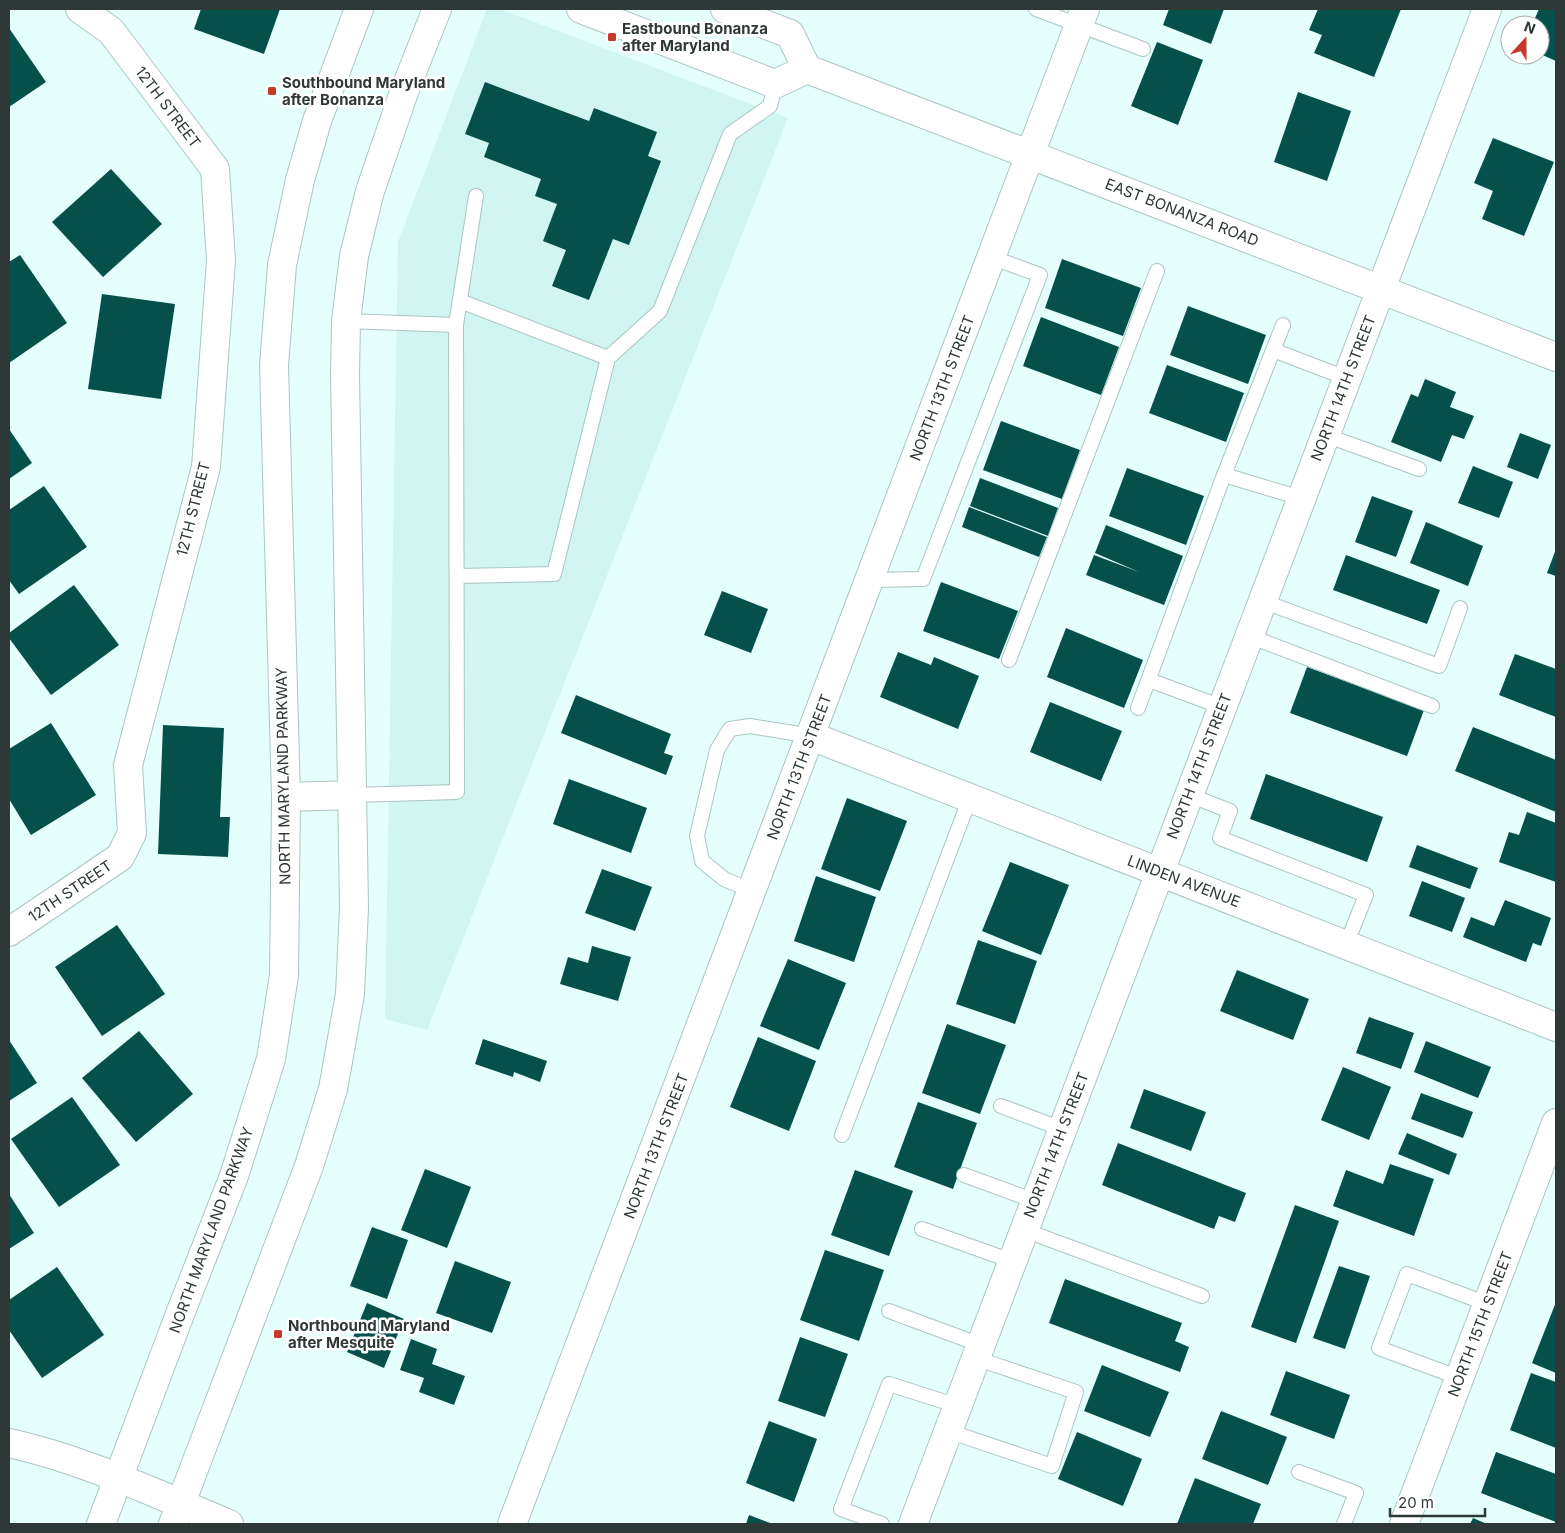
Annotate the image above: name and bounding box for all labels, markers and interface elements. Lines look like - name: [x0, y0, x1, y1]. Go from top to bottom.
- north arrow: [1500, 15, 1550, 65]
- text: N: [1522, 18, 1538, 37]
- place label: Eastbound Bonanza after Maryland: [622, 19, 768, 55]
- marker: Eastbound Bonanza after Maryland: [606, 31, 618, 43]
- street label: 12TH STREET: [131, 63, 205, 151]
- place label: Southbound Maryland after Bonanza: [282, 73, 445, 109]
- marker: Southbound Maryland after Bonanza: [266, 85, 278, 97]
- street label: EAST BONANZA ROAD: [1103, 174, 1261, 250]
- street label: NORTH 13TH STREET: [905, 312, 979, 464]
- street label: NORTH 14TH STREET: [1306, 312, 1380, 464]
- street label: 12TH STREET: [172, 460, 214, 558]
- street label: NORTH MARYLAND PARKWAY: [272, 667, 294, 885]
- street label: NORTH 14TH STREET: [1162, 690, 1236, 842]
- street label: NORTH 13TH STREET: [762, 691, 836, 843]
- street label: LINDEN AVENUE: [1125, 851, 1243, 911]
- street label: 12TH STREET: [24, 856, 116, 926]
- street label: NORTH 14TH STREET: [1019, 1069, 1093, 1221]
- street label: NORTH 13TH STREET: [619, 1070, 693, 1222]
- street label: NORTH MARYLAND PARKWAY: [165, 1124, 257, 1336]
- street label: NORTH 15TH STREET: [1443, 1249, 1517, 1399]
- place label: Northbound Maryland after Mesquite: [288, 1316, 450, 1352]
- marker: Northbound Maryland after Mesquite: [272, 1328, 284, 1340]
- scale bar: [1390, 1486, 1485, 1518]
- text: 20 m: [1398, 1493, 1434, 1512]

